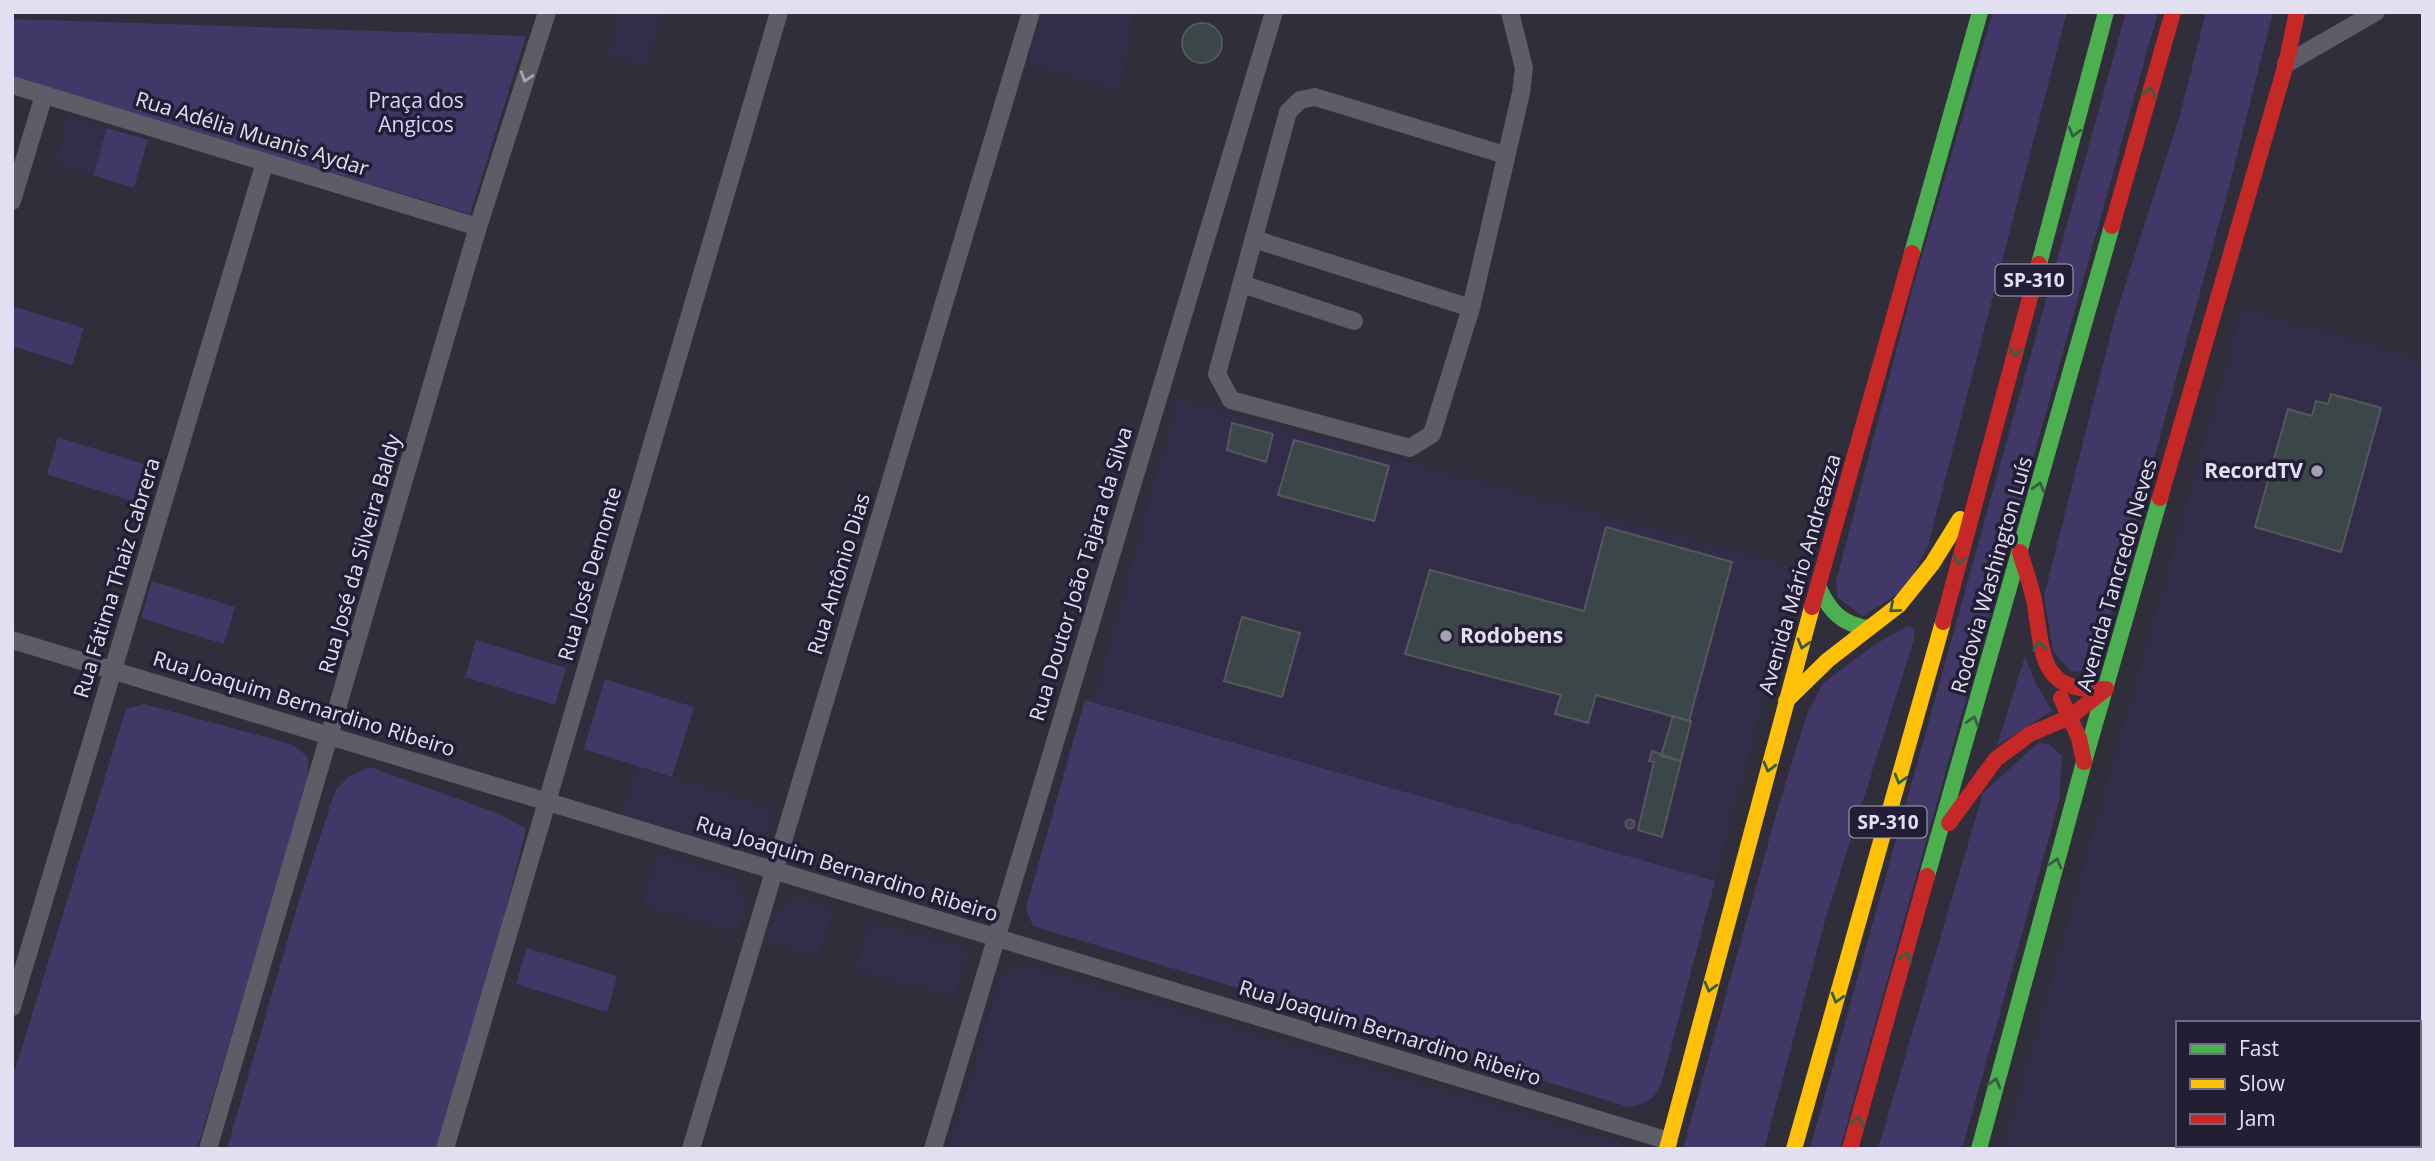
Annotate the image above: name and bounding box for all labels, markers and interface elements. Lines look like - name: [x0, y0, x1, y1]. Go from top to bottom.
- one-way arrow: [519, 71, 534, 83]
- street label: Rua Adélia Muanis Aydar: [132, 84, 373, 182]
- park label: Praça dos Angicos: [368, 86, 464, 138]
- one-way arrow: [2142, 86, 2157, 98]
- one-way arrow: [2068, 126, 2082, 138]
- road number: SP-310: [1996, 264, 2072, 296]
- one-way arrow: [2009, 345, 2023, 357]
- street label: Rua Doutor João Tajara da Silva: [1022, 423, 1138, 724]
- street label: Rua José da Silveira Baldy: [311, 430, 407, 677]
- street label: Avenida Mário Andreazza: [1751, 450, 1847, 697]
- street label: Rodovia Washington Luís: [1944, 453, 2038, 696]
- street label: Rua Fátima Thaiz Cabrera: [66, 454, 166, 701]
- street label: Avenida Tancredo Neves: [2069, 455, 2163, 694]
- place label: RecordTV: [2204, 456, 2303, 484]
- marker: RecordTV: [2309, 463, 2325, 479]
- one-way arrow: [2031, 481, 2045, 493]
- street label: Rua José Demonte: [551, 483, 627, 664]
- street label: Rua Antônio Dias: [800, 489, 876, 658]
- one-way arrow: [1953, 554, 1968, 566]
- one-way arrow: [1889, 600, 1902, 612]
- place label: Rodobens: [1460, 621, 1563, 649]
- marker: Rodobens: [1438, 628, 1454, 644]
- one-way arrow: [1796, 638, 1811, 650]
- one-way arrow: [2032, 640, 2047, 652]
- street label: Rua Joaquim Bernardino Ribeiro: [150, 644, 459, 762]
- one-way arrow: [1965, 715, 1979, 727]
- one-way arrow: [1762, 761, 1777, 773]
- one-way arrow: [1893, 773, 1908, 785]
- road number: SP-310: [1850, 806, 1926, 838]
- street label: Rua Joaquim Bernardino Ribeiro: [693, 809, 1002, 927]
- one-way arrow: [2048, 858, 2063, 870]
- one-way arrow: [1897, 951, 1912, 963]
- street label: Rua Joaquim Bernardino Ribeiro: [1236, 973, 1545, 1091]
- one-way arrow: [1704, 980, 1718, 992]
- one-way arrow: [1831, 992, 1846, 1004]
- legend: [2176, 1021, 2421, 1147]
- text: Fast: [2239, 1034, 2279, 1062]
- text: Slow: [2239, 1069, 2285, 1097]
- one-way arrow: [1987, 1077, 2001, 1089]
- text: Jam: [2237, 1104, 2276, 1132]
- one-way arrow: [1850, 1115, 1865, 1127]

